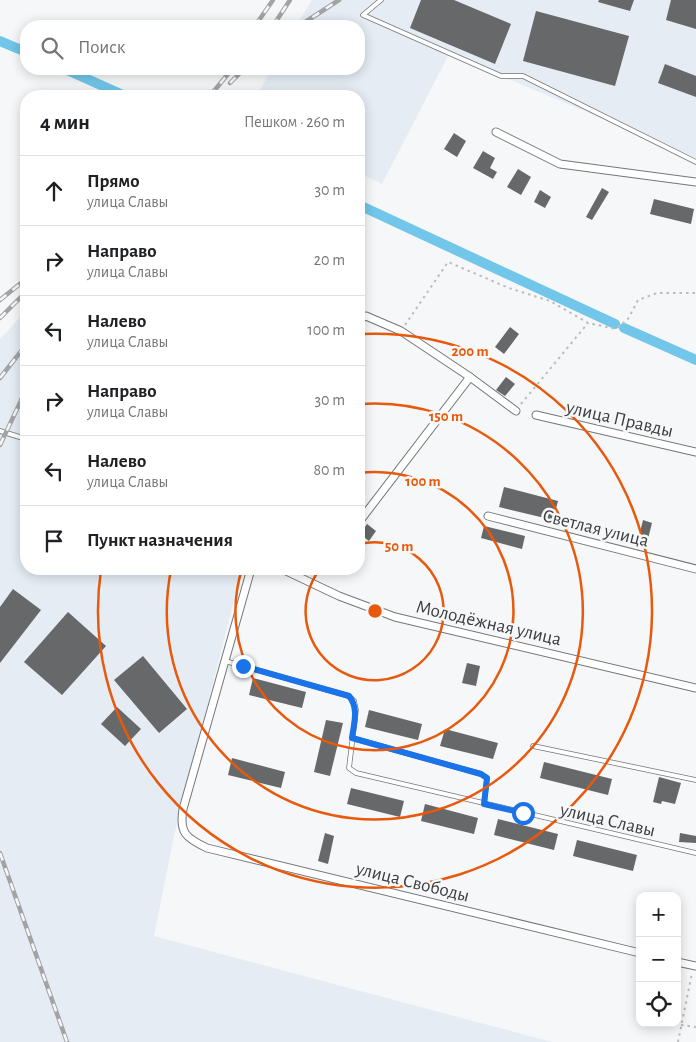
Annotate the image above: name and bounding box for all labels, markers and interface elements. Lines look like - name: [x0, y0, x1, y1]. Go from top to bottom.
- search box: [20, 20, 365, 75]
- icon: search: [38, 34, 66, 62]
- text: Поиск: [78, 38, 125, 57]
- text: 4 мин: [40, 112, 90, 133]
- text: Пешком · 260 m: [244, 114, 345, 130]
- text: Прямо: [87, 172, 140, 191]
- icon: ahead: [40, 177, 68, 205]
- text: 30 m: [315, 182, 345, 198]
- text: улица Славы: [87, 194, 169, 210]
- text: Направо: [87, 242, 157, 261]
- icon: right: [40, 247, 68, 275]
- text: 20 m: [314, 252, 345, 268]
- text: улица Славы: [87, 264, 169, 280]
- text: Налево: [87, 312, 146, 331]
- icon: left: [40, 317, 68, 345]
- text: 100 m: [307, 322, 345, 338]
- text: улица Славы: [87, 334, 169, 350]
- text: 200 m: [451, 344, 489, 359]
- text: Направо: [87, 382, 157, 401]
- icon: right: [40, 387, 68, 415]
- text: 30 m: [315, 392, 345, 408]
- street label: улица Правды: [563, 398, 675, 441]
- text: улица Славы: [87, 404, 169, 420]
- text: 150 m: [429, 409, 463, 424]
- text: Налево: [87, 452, 146, 471]
- icon: left: [40, 457, 68, 485]
- text: 80 m: [314, 462, 345, 478]
- text: улица Славы: [87, 474, 169, 490]
- text: 100 m: [405, 474, 441, 489]
- street label: Светлая улица: [541, 506, 651, 551]
- icon: arrive: [40, 527, 68, 555]
- text: Пункт назначения: [87, 531, 233, 550]
- text: 50 m: [385, 539, 413, 554]
- street label: Молодёжная улица: [414, 597, 563, 649]
- centre of rings: [366, 602, 384, 620]
- route end: [232, 655, 255, 678]
- street label: улица Славы: [557, 800, 657, 841]
- route start: [512, 802, 535, 825]
- street label: улица Свободы: [353, 859, 471, 906]
- map controls: [636, 892, 681, 1027]
- button: +: [636, 892, 681, 937]
- button: −: [636, 937, 681, 982]
- button: locate: [636, 982, 681, 1027]

